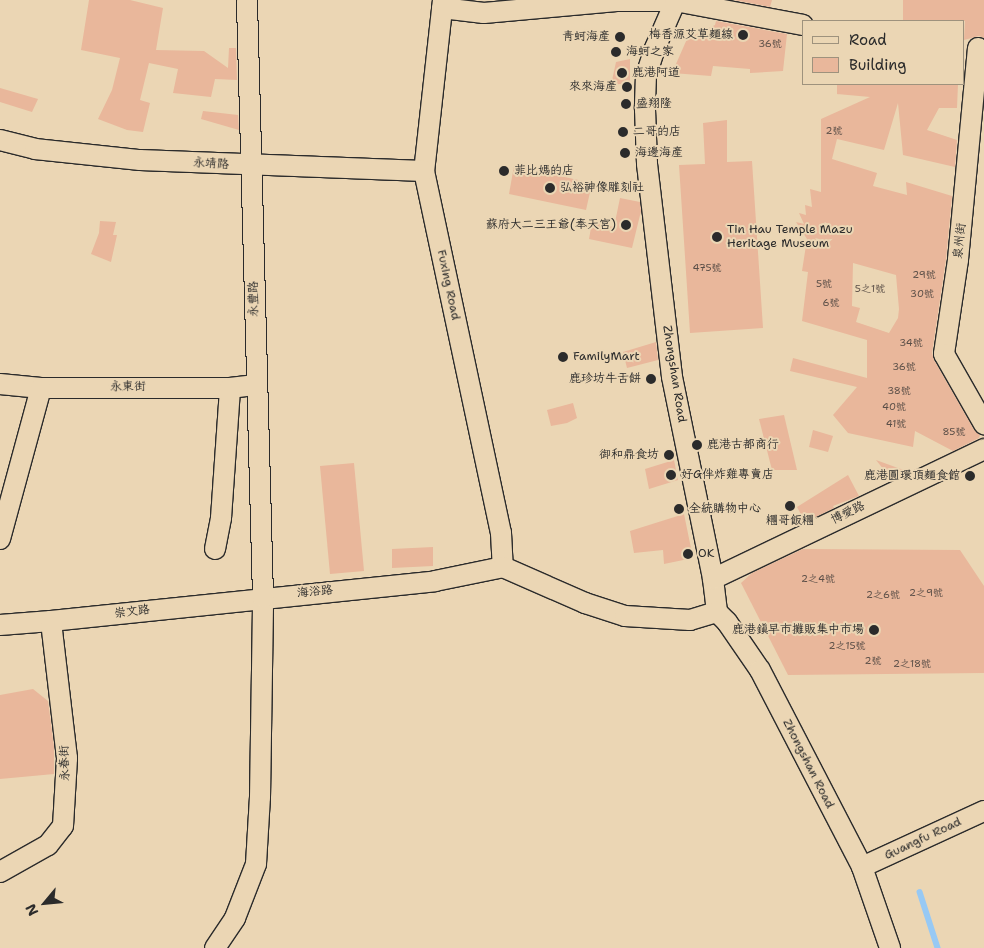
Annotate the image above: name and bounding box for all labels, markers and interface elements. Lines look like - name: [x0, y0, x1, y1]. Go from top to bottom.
- legend: [802, 20, 964, 85]
- place label: 梅香源艾草麵線: [649, 28, 733, 42]
- marker: 梅香源艾草麵線: [737, 29, 749, 41]
- place label: 青蚵海產: [562, 30, 610, 44]
- text: Road: [849, 30, 887, 50]
- marker: 青蚵海產: [614, 31, 626, 43]
- house number: 36號: [758, 38, 782, 50]
- place label: 海蚵之家: [626, 45, 674, 59]
- marker: 海蚵之家: [610, 46, 622, 58]
- text: Building: [849, 55, 906, 75]
- place label: 鹿港阿道: [632, 66, 680, 80]
- marker: 鹿港阿道: [616, 67, 628, 79]
- place label: 來來海產: [569, 80, 617, 94]
- marker: 來來海產: [621, 81, 633, 93]
- place label: 盛翔隆: [636, 97, 672, 111]
- marker: 盛翔隆: [620, 98, 632, 110]
- place label: 二哥的店: [633, 125, 681, 139]
- house number: 2號: [826, 125, 842, 137]
- marker: 二哥的店: [617, 126, 629, 138]
- place label: 海邊海產: [635, 146, 683, 160]
- marker: 海邊海產: [619, 147, 631, 159]
- street label: 永靖路: [193, 156, 229, 172]
- place label: 菲比媽的店: [514, 164, 574, 178]
- marker: 菲比媽的店: [498, 165, 510, 177]
- place label: 弘裕神像雕刻社: [560, 181, 644, 195]
- marker: 弘裕神像雕刻社: [544, 182, 556, 194]
- place label: 蘇府大二三王爺(奉天宮): [486, 218, 616, 232]
- marker: 蘇府大二三王爺(奉天宮): [620, 219, 632, 231]
- street label: 泉州街: [951, 222, 969, 260]
- place label: Tin Hau Temple Mazu Heritage Museum: [727, 223, 853, 251]
- marker: Tin Hau Temple Mazu Heritage Museum: [711, 231, 723, 243]
- street label: Fuxing Road: [434, 248, 462, 322]
- house number: 475號: [692, 262, 722, 274]
- house number: 29號: [912, 269, 936, 281]
- house number: 5號: [816, 278, 832, 290]
- street label: 永豐路: [246, 281, 262, 317]
- house number: 5之1號: [855, 283, 885, 295]
- house number: 30號: [910, 288, 934, 300]
- house number: 6號: [823, 297, 839, 309]
- street label: Zhongshan Road: [659, 324, 689, 424]
- house number: 34號: [899, 337, 923, 349]
- place label: FamilyMart: [573, 350, 640, 364]
- marker: FamilyMart: [557, 351, 569, 363]
- house number: 36號: [892, 361, 916, 373]
- place label: 鹿珍坊牛舌餅: [569, 372, 641, 386]
- marker: 鹿珍坊牛舌餅: [645, 373, 657, 385]
- street label: 永東街: [110, 379, 146, 395]
- house number: 38號: [887, 385, 911, 397]
- house number: 40號: [882, 401, 906, 413]
- house number: 41號: [886, 418, 906, 430]
- house number: 85號: [943, 426, 965, 438]
- place label: 鹿港古都商行: [707, 438, 779, 452]
- marker: 鹿港古都商行: [691, 439, 703, 451]
- place label: 御和鼎食坊: [599, 448, 659, 462]
- marker: 御和鼎食坊: [663, 449, 675, 461]
- place label: 好G伴炸雞專賣店: [681, 468, 774, 482]
- marker: 好G伴炸雞專賣店: [665, 469, 677, 481]
- place label: 鹿港圓環頂麵食館: [864, 469, 960, 483]
- marker: 鹿港圓環頂麵食館: [964, 470, 976, 482]
- street label: 博愛路: [829, 499, 867, 527]
- marker: 糰哥飯糰: [784, 500, 796, 512]
- place label: 全統購物中心: [689, 502, 761, 516]
- marker: 全統購物中心: [673, 503, 685, 515]
- place label: 糰哥飯糰: [766, 514, 814, 528]
- place label: OK: [698, 547, 714, 561]
- marker: OK: [682, 548, 694, 560]
- house number: 2之4號: [801, 573, 835, 585]
- street label: 海浴路: [296, 583, 334, 601]
- house number: 2之9號: [909, 587, 943, 599]
- house number: 2之6號: [866, 589, 900, 601]
- street label: 崇文路: [113, 603, 151, 621]
- place label: 鹿港鎮早市攤販集中市場: [732, 623, 864, 637]
- marker: 鹿港鎮早市攤販集中市場: [868, 624, 880, 636]
- house number: 2之15號: [828, 640, 866, 652]
- house number: 2號: [865, 655, 881, 667]
- house number: 2之18號: [893, 658, 931, 670]
- street label: Zhongshan Road: [779, 717, 837, 811]
- street label: 永春街: [57, 745, 73, 781]
- street label: Guangfu Road: [882, 815, 964, 863]
- north arrow: [20, 878, 70, 928]
- text: N: [21, 901, 42, 919]

